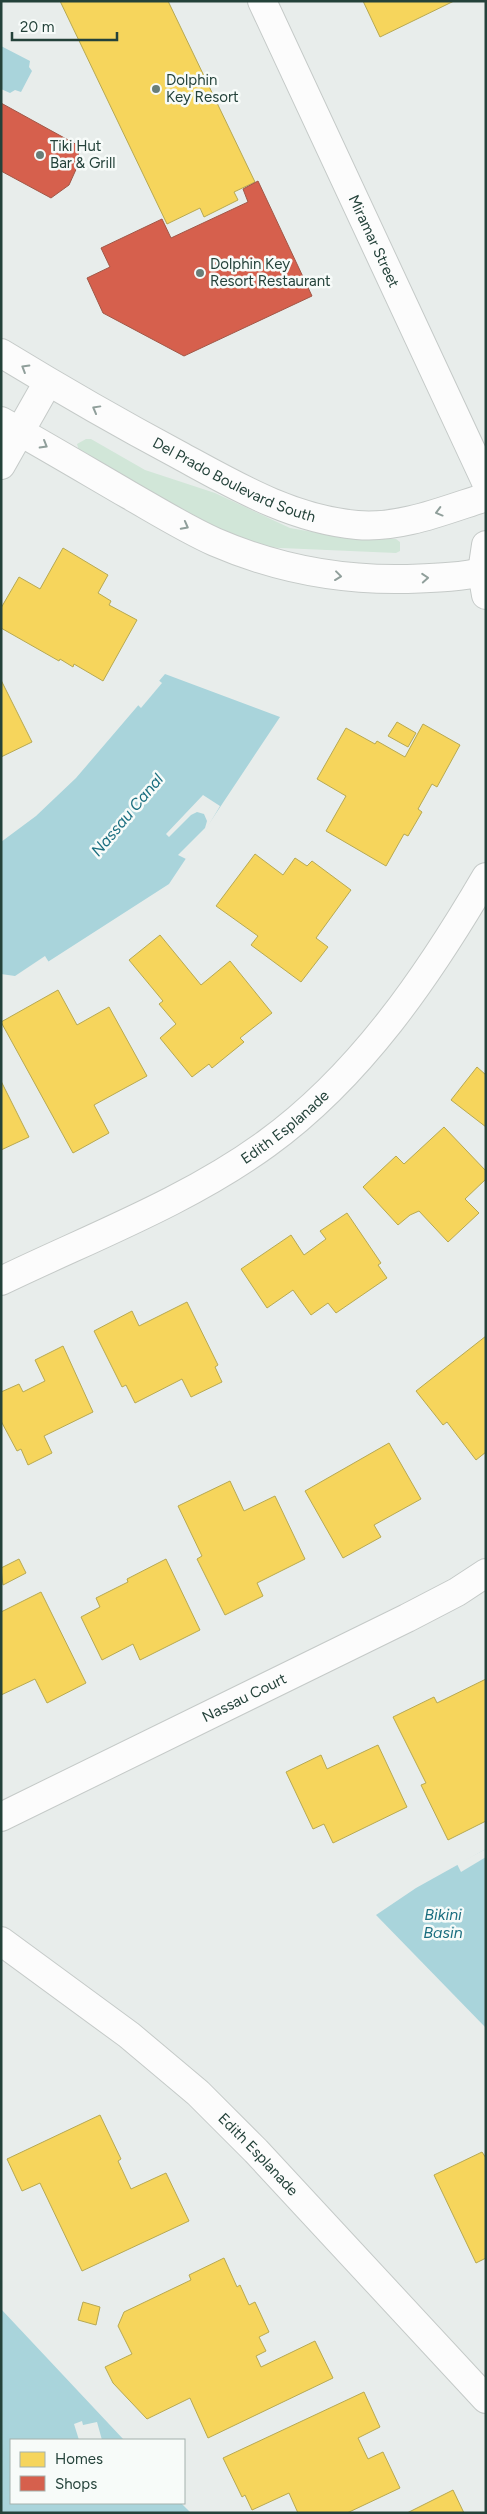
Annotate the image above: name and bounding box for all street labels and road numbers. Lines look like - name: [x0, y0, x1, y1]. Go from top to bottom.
- street label: Miramar Street: [345, 192, 403, 291]
- street label: Del Prado Boulevard South: [150, 434, 318, 526]
- street label: Edith Esplanade: [237, 1087, 333, 1168]
- street label: Nassau Court: [199, 1669, 290, 1726]
- street label: Edith Esplanade: [214, 2109, 302, 2200]

